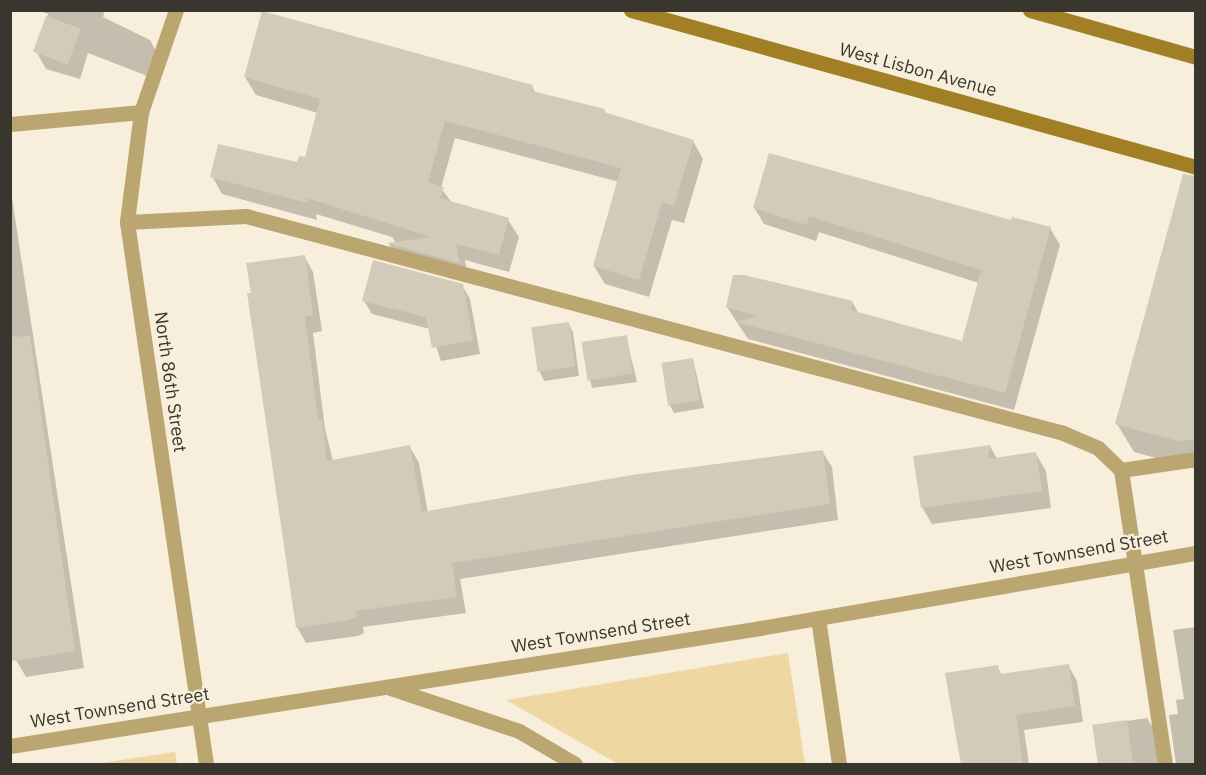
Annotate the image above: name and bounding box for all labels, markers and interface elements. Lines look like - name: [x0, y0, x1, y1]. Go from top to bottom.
- street label: West Lisbon Avenue: [837, 39, 999, 101]
- street label: North 86th Street: [149, 310, 191, 454]
- street label: West Townsend Street: [988, 526, 1170, 578]
- street label: West Townsend Street: [510, 608, 692, 658]
- street label: West Townsend Street: [29, 683, 211, 733]

